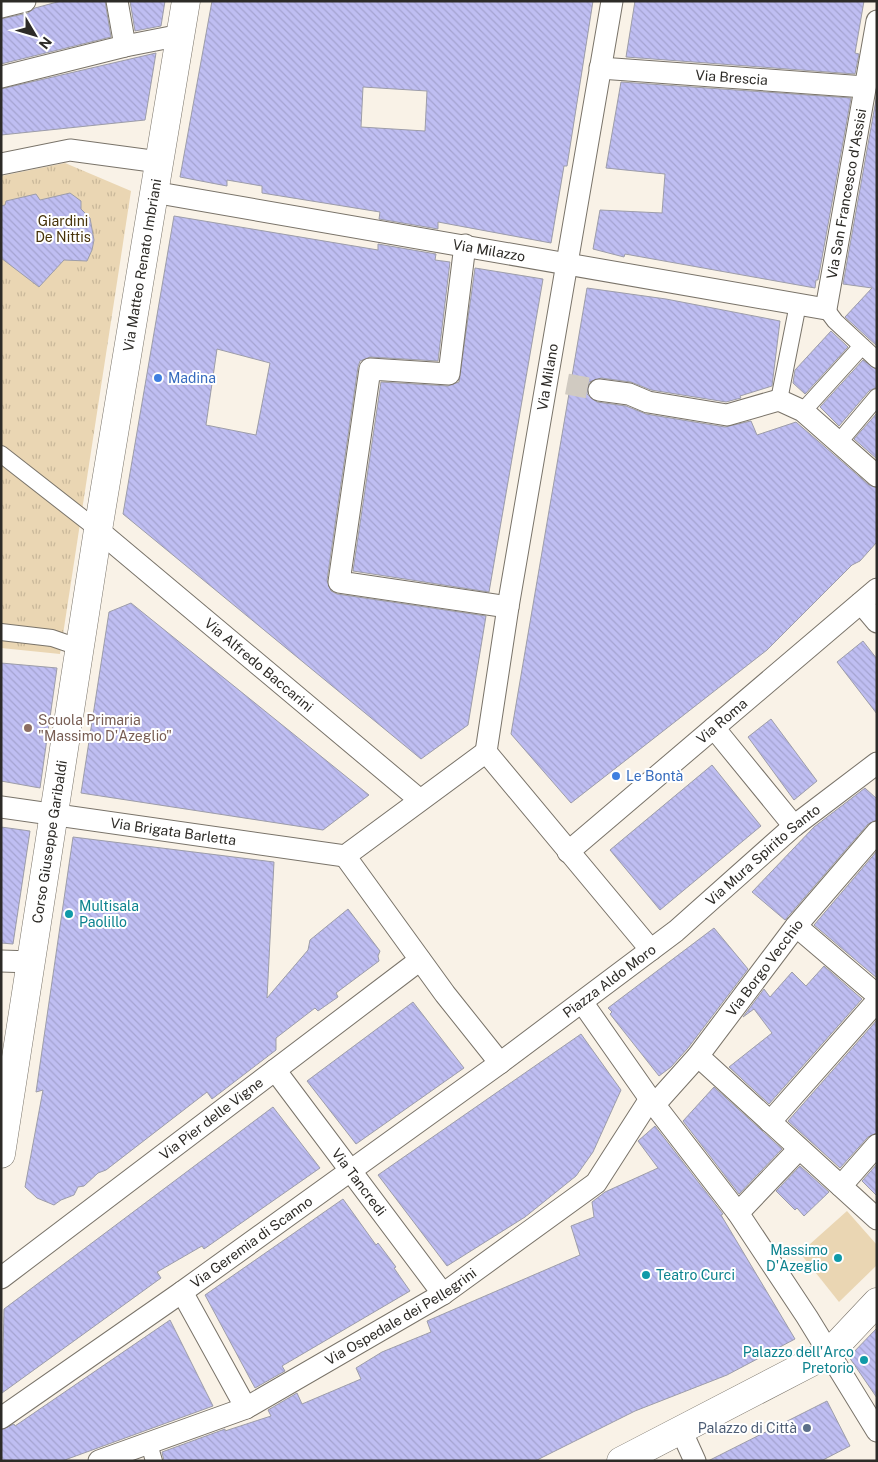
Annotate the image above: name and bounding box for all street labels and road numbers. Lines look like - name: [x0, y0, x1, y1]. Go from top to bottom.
- street label: Via Brescia: [695, 67, 768, 88]
- street label: Via San Francesco d'Assisi: [823, 107, 869, 280]
- street label: Via Matteo Renato Imbriani: [120, 178, 164, 353]
- street label: Via Milazzo: [451, 236, 527, 265]
- street label: Via Milano: [534, 342, 561, 412]
- street label: Via Alfredo Baccarini: [201, 615, 317, 715]
- street label: Via Roma: [693, 695, 750, 747]
- street label: Corso Giuseppe Garibaldi: [29, 759, 70, 925]
- street label: Via Mura Spirito Santo: [703, 801, 823, 909]
- street label: Via Brigata Barletta: [109, 815, 237, 848]
- street label: Via Borgo Vecchio: [723, 916, 806, 1019]
- street label: Piazza Aldo Moro: [560, 941, 659, 1021]
- street label: Via Pier delle Vigne: [156, 1074, 266, 1163]
- street label: Via Tancredi: [329, 1145, 389, 1219]
- street label: Via Geremia di Scanno: [187, 1193, 315, 1291]
- street label: Via Ospedale dei Pellegrini: [322, 1265, 479, 1368]

